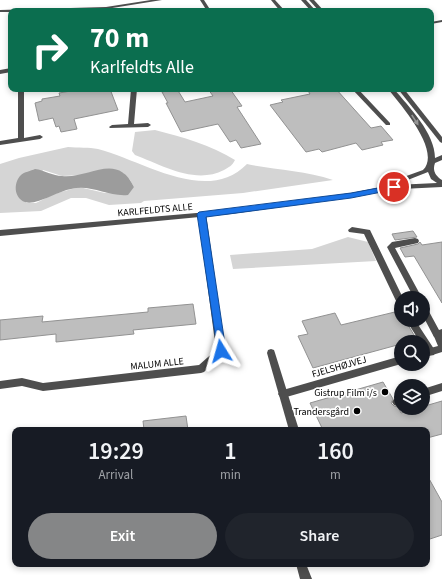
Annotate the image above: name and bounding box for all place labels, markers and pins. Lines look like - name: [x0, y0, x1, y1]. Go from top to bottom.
- pin: [377, 170, 411, 204]
- place label: Gistrup Film i/s: [314, 386, 377, 400]
- marker: Gistrup Film i/s: [380, 387, 390, 397]
- place label: Trandersgård: [293, 405, 349, 419]
- marker: Trandersgård: [352, 406, 362, 416]

